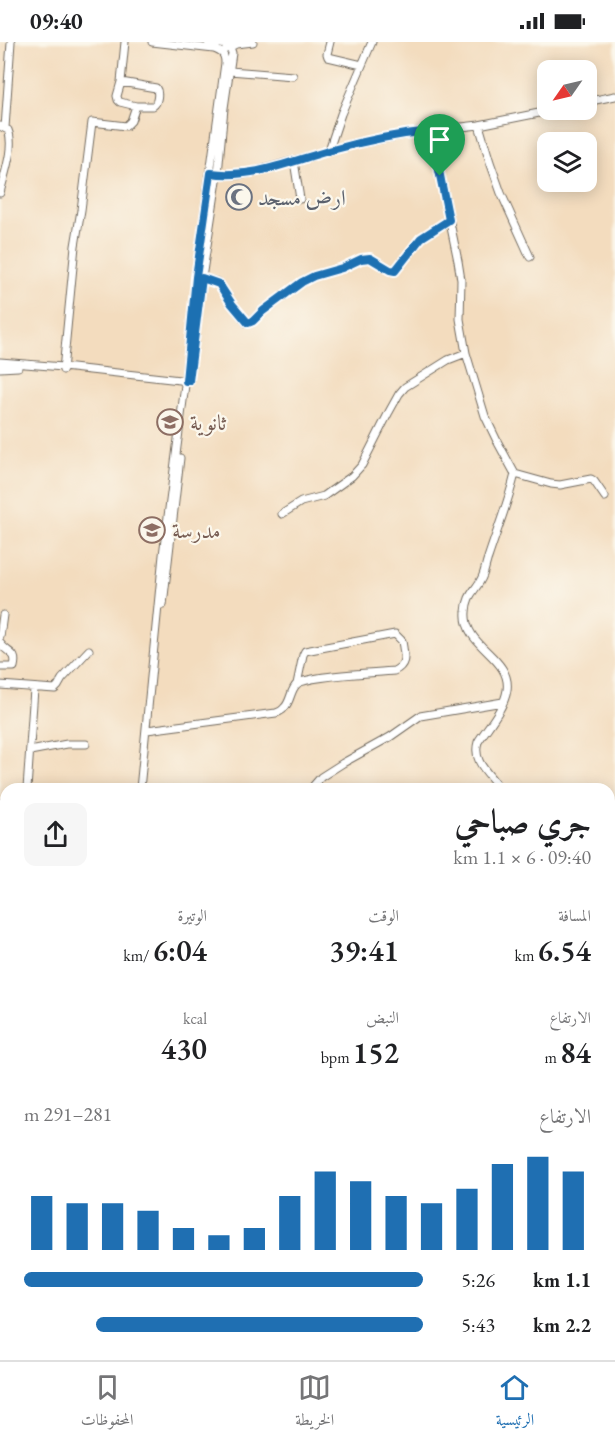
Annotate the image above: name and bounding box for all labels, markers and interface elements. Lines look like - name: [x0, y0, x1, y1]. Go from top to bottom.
- text: 09:40: [30, 7, 83, 36]
- north arrow: [537, 60, 597, 120]
- map controls: [537, 60, 597, 192]
- pin: [414, 114, 465, 176]
- icon: arrive: [423, 123, 456, 156]
- button: layers: [537, 132, 597, 192]
- mosque icon: ارض مسجد: [224, 182, 254, 212]
- place label: ارض مسجد: [258, 183, 346, 212]
- school or university icon: ثانوية: [155, 407, 185, 437]
- place label: ثانوية: [190, 408, 227, 437]
- school or university icon: مدرسة: [137, 515, 167, 545]
- place label: مدرسة: [172, 516, 221, 545]
- text: جري صباحي: [455, 800, 591, 843]
- button: share: [24, 803, 87, 866]
- text: 09:40 · 6 × 1.1 km: [453, 844, 591, 870]
- text: الوتيرة: [177, 905, 207, 926]
- text: الوقت: [368, 905, 399, 926]
- text: المسافة: [558, 905, 591, 926]
- text: 6:04: [153, 931, 207, 970]
- text: 39:41: [329, 931, 399, 970]
- text: 6.54: [538, 931, 591, 970]
- text: /km: [123, 945, 153, 966]
- text: km: [514, 945, 538, 966]
- text: النبض: [366, 1007, 399, 1028]
- text: الارتفاع: [549, 1007, 591, 1028]
- text: kcal: [183, 1008, 207, 1029]
- text: 430: [161, 1029, 207, 1068]
- text: 152: [353, 1033, 399, 1072]
- text: 84: [560, 1033, 591, 1072]
- text: bpm: [321, 1047, 353, 1068]
- text: m: [545, 1047, 560, 1068]
- text: 281–291 m: [24, 1101, 112, 1127]
- text: الارتفاع: [539, 1103, 591, 1129]
- text: 5:26: [461, 1267, 495, 1293]
- text: 1.1 km: [533, 1267, 591, 1293]
- text: 5:43: [461, 1312, 495, 1338]
- text: 2.2 km: [533, 1312, 591, 1338]
- tab: المحفوظات: [81, 1371, 134, 1435]
- tab: الخريطة: [295, 1371, 334, 1435]
- tab: الرئيسية: [496, 1371, 534, 1435]

